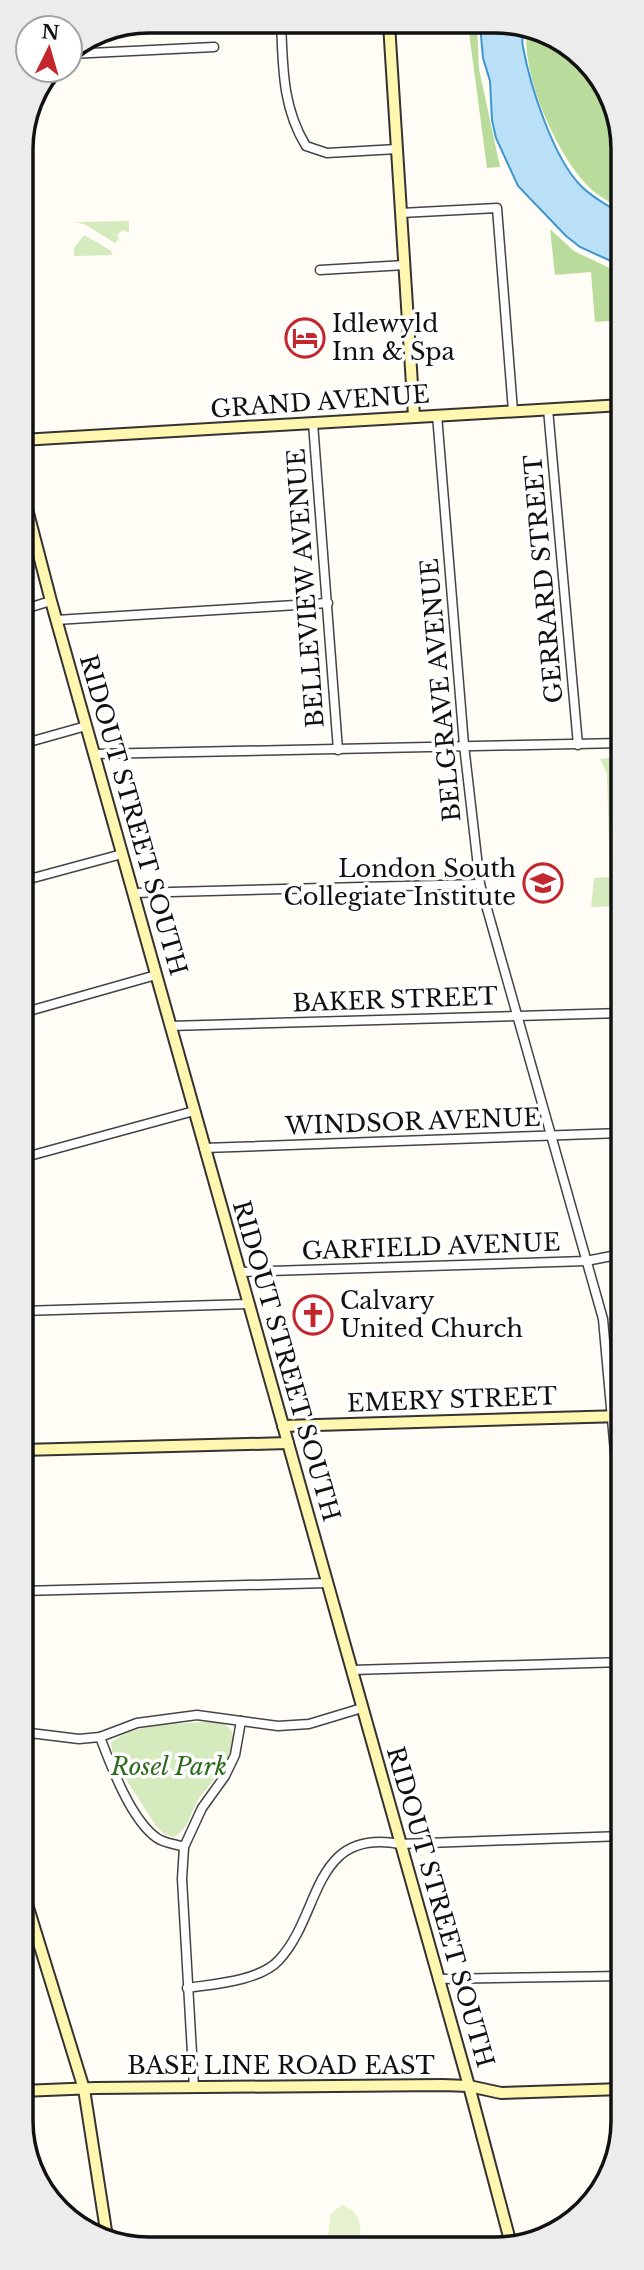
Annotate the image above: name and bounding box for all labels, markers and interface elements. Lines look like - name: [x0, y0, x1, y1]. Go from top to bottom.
- north arrow: [14, 14, 84, 84]
- text: N: [41, 20, 60, 45]
- place label: Idlewyld Inn & Spa: [332, 309, 456, 366]
- hotel icon: Idlewyld Inn & Spa: [284, 317, 326, 359]
- street label: GRAND AVENUE: [209, 379, 431, 424]
- street label: BELLEVIEW AVENUE: [281, 447, 330, 729]
- street label: GERRARD STREET: [518, 454, 569, 704]
- street label: BELGRAVE AVENUE: [415, 557, 466, 823]
- street label: RIDOUT STREET SOUTH: [74, 651, 193, 979]
- place label: London South Collegiate Institute: [284, 854, 516, 911]
- school or university icon: London South Collegiate Institute: [522, 862, 564, 904]
- street label: BAKER STREET: [292, 981, 498, 1018]
- street label: WINDSOR AVENUE: [284, 1103, 541, 1140]
- street label: RIDOUT STREET SOUTH: [227, 1197, 346, 1525]
- street label: GARFIELD AVENUE: [301, 1227, 561, 1266]
- place label: Calvary United Church: [340, 1286, 523, 1343]
- church icon: Calvary United Church: [292, 1294, 334, 1336]
- street label: EMERY STREET: [346, 1381, 558, 1418]
- street label: RIDOUT STREET SOUTH: [381, 1743, 500, 2071]
- park label: Rosel Park: [110, 1752, 227, 1781]
- street label: BASE LINE ROAD EAST: [127, 2051, 435, 2080]

